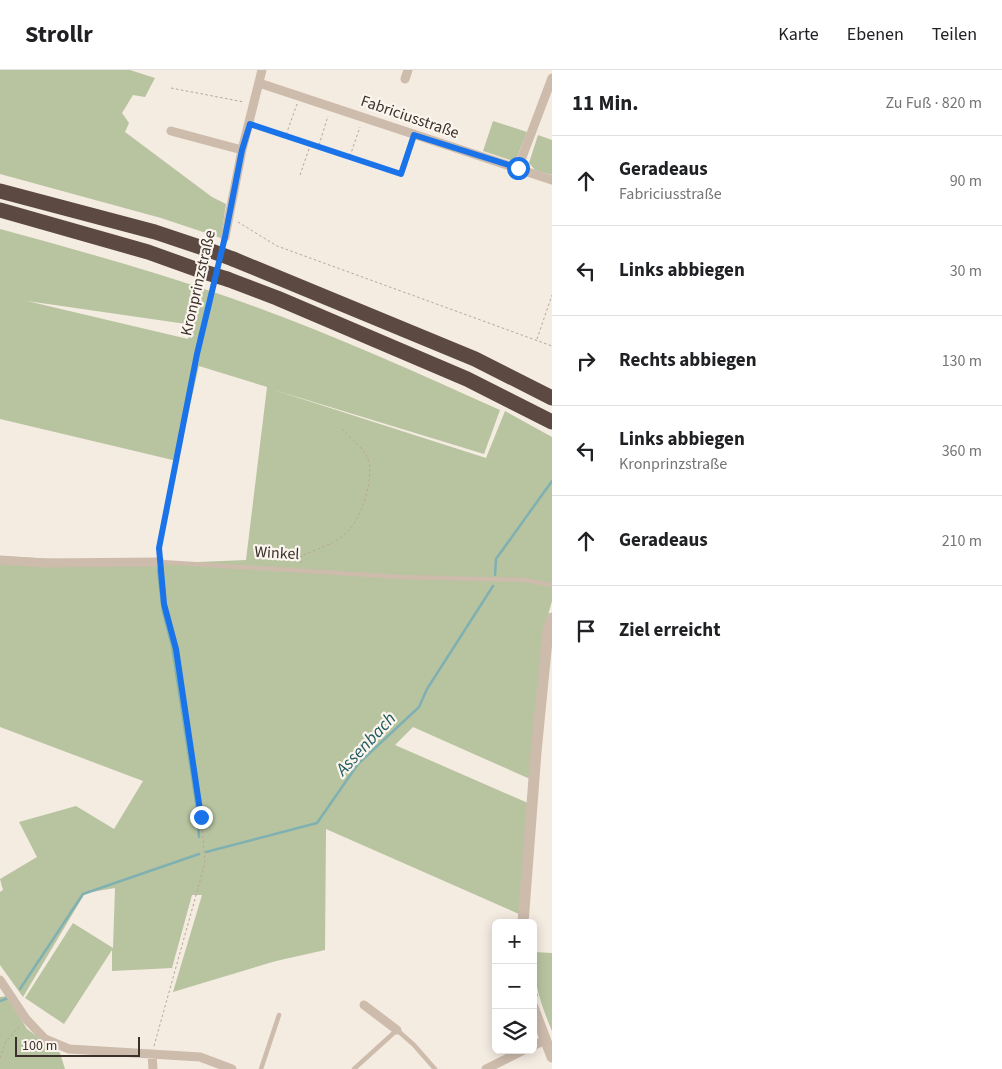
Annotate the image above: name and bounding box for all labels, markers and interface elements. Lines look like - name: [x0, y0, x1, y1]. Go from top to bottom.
- text: Strollr: [25, 17, 93, 52]
- text: Karte: [778, 22, 819, 47]
- text: Ebenen: [847, 22, 904, 47]
- text: Teilen: [932, 22, 977, 47]
- text: 11 Min.: [572, 88, 639, 118]
- street label: Fabriciusstraße: [358, 90, 462, 144]
- text: Zu Fuß · 820 m: [886, 92, 982, 114]
- text: Geradeaus: [619, 156, 708, 183]
- route start: [507, 157, 530, 180]
- icon: ahead: [572, 167, 600, 195]
- text: 90 m: [950, 170, 982, 192]
- text: Fabriciusstraße: [619, 183, 722, 205]
- street label: Kronprinzstraße: [175, 228, 221, 338]
- icon: left: [572, 257, 600, 285]
- text: Links abbiegen: [619, 257, 745, 284]
- text: 30 m: [950, 260, 982, 282]
- icon: right: [572, 347, 600, 375]
- text: Rechts abbiegen: [619, 347, 757, 374]
- text: 130 m: [942, 350, 982, 372]
- text: Links abbiegen: [619, 426, 745, 453]
- icon: left: [572, 437, 600, 465]
- text: 360 m: [942, 440, 982, 462]
- text: Kronprinzstraße: [619, 453, 727, 475]
- icon: ahead: [572, 527, 600, 555]
- text: Geradeaus: [619, 527, 708, 554]
- text: 210 m: [942, 530, 982, 552]
- street label: Winkel: [254, 541, 300, 565]
- icon: arrive: [572, 617, 600, 645]
- text: Ziel erreicht: [619, 617, 720, 644]
- water label: Assenbach: [329, 707, 402, 782]
- route end: [190, 806, 213, 829]
- map controls: [492, 919, 537, 1054]
- button: +: [492, 919, 537, 964]
- button: −: [492, 964, 537, 1009]
- button: layers: [492, 1009, 537, 1054]
- scale bar: [15, 1034, 140, 1057]
- text: 100 m: [22, 1036, 57, 1056]

